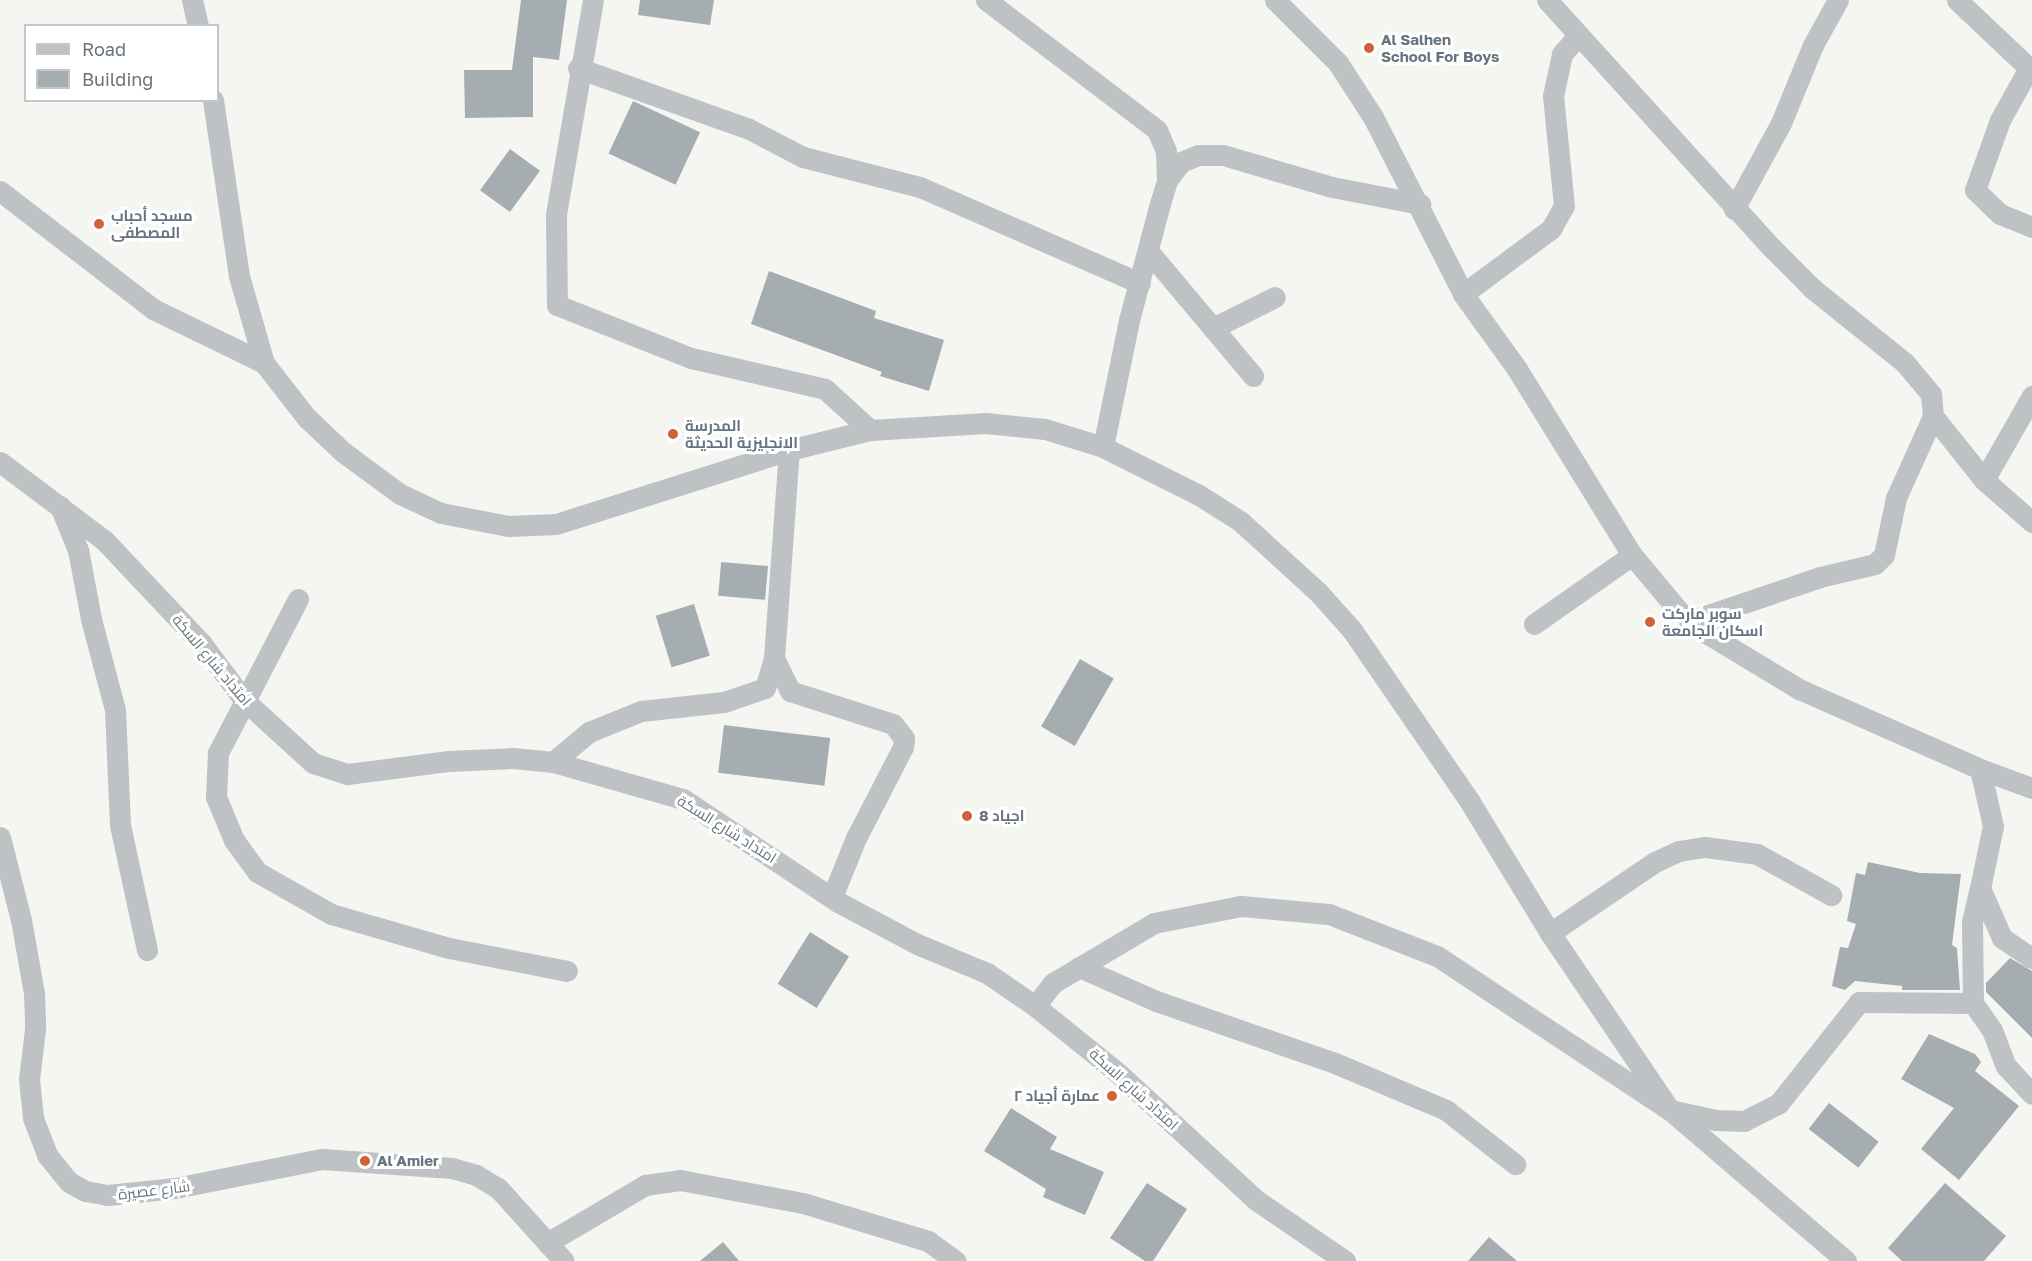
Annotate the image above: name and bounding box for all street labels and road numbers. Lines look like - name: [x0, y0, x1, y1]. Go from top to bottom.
- street label: امتداد شارع السكة: [169, 611, 255, 709]
- street label: امتداد شارع السكة: [674, 791, 780, 867]
- street label: امتداد شارع السكة: [1086, 1044, 1182, 1134]
- street label: شارع عصيرة: [117, 1177, 191, 1203]

